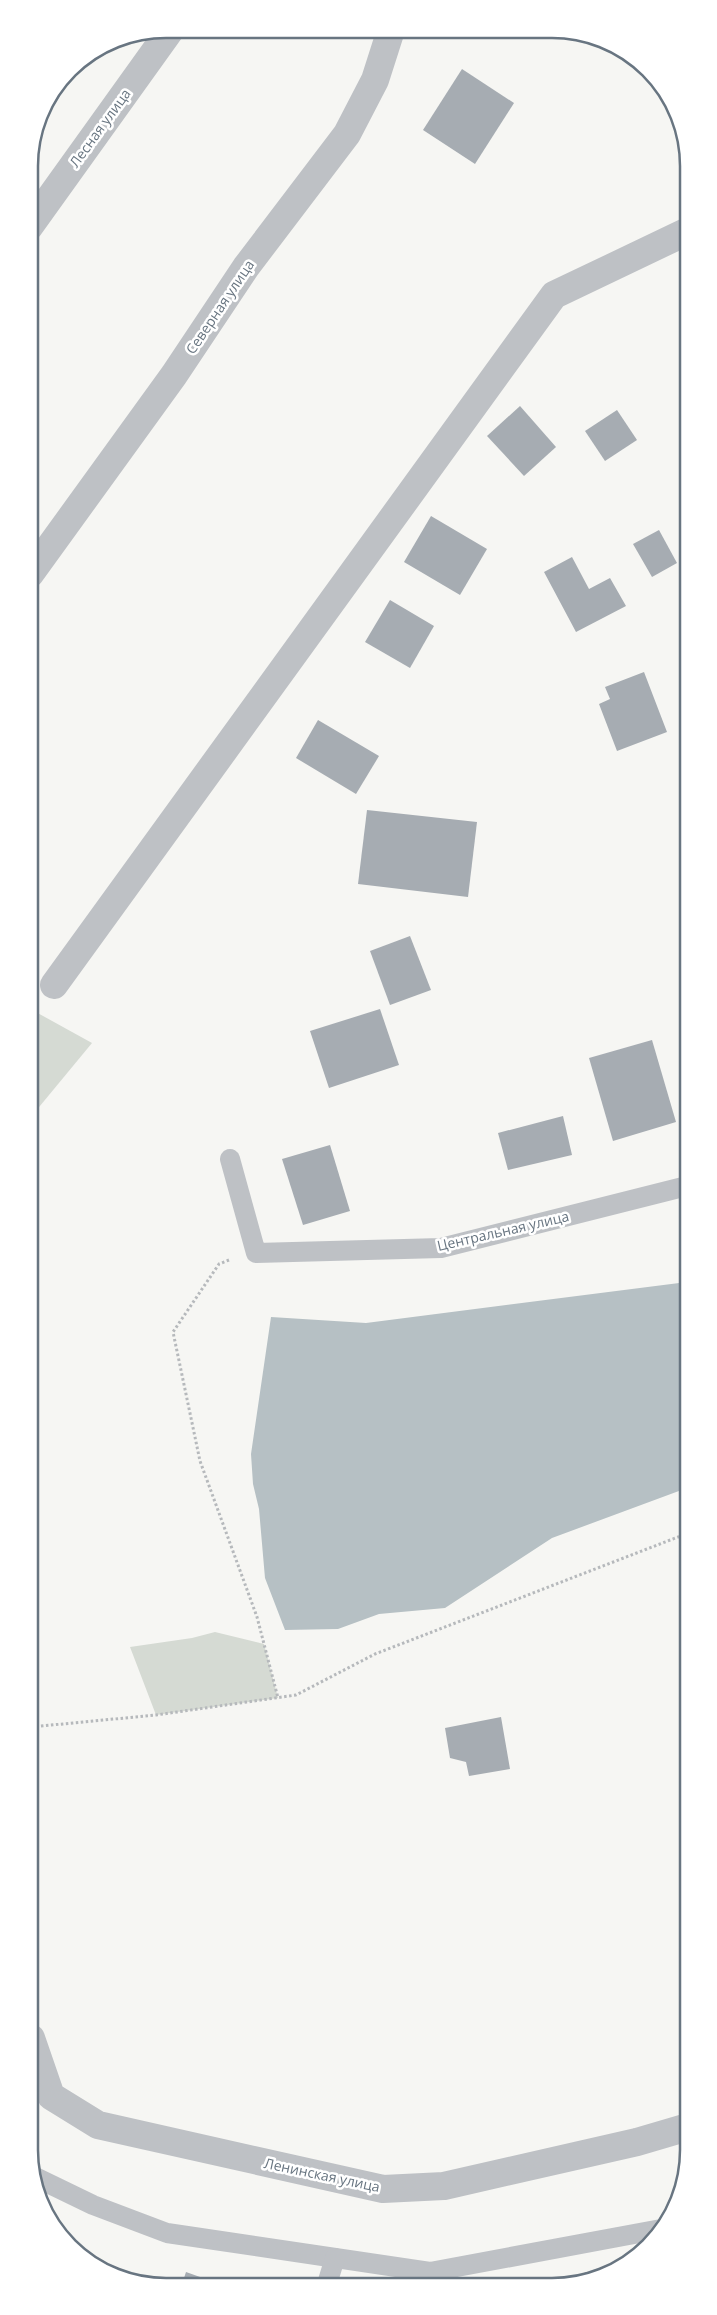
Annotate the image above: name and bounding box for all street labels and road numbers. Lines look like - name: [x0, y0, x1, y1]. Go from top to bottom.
- street label: Лесная улица: [65, 85, 135, 171]
- street label: Северная улица: [181, 256, 258, 357]
- street label: Центральная улица: [435, 1206, 571, 1255]
- street label: Ленинская улица: [262, 2153, 382, 2196]

